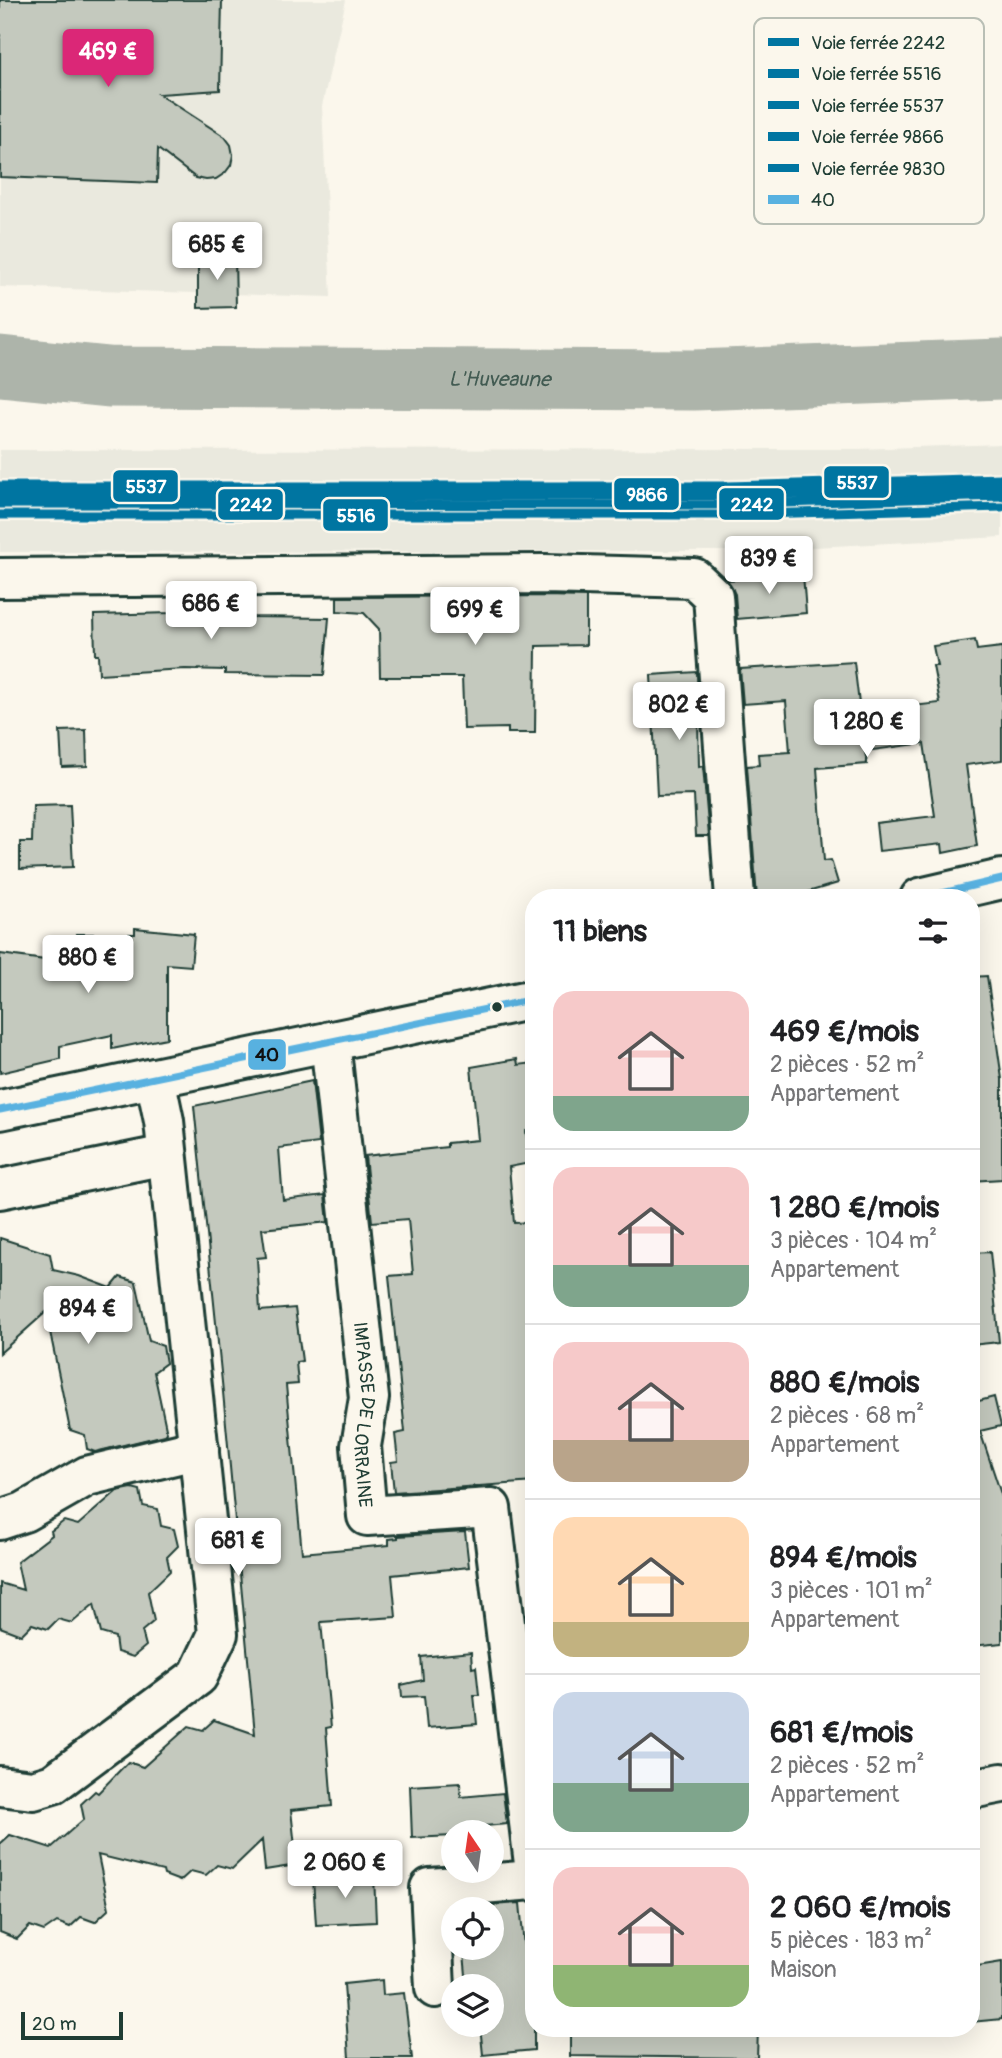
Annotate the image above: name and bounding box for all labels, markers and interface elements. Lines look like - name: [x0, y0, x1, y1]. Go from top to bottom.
- legend: [754, 18, 984, 224]
- pin: 469 €: [59, 29, 157, 89]
- text: Voie ferrée 2242: [811, 31, 945, 55]
- text: 469 €: [79, 37, 137, 66]
- text: Voie ferrée 5516: [811, 62, 942, 86]
- text: Voie ferrée 5537: [811, 94, 944, 118]
- text: Voie ferrée 9866: [811, 125, 944, 149]
- text: Voie ferrée 9830: [811, 157, 946, 181]
- text: 40: [811, 188, 835, 212]
- pin: 685 €: [168, 222, 266, 282]
- text: 685 €: [188, 230, 246, 259]
- water label: L'Huveaune: [448, 366, 553, 393]
- line badge: 5537: [823, 465, 890, 499]
- line badge: 5537: [112, 469, 179, 503]
- text: 5537: [836, 471, 879, 495]
- text: 5537: [125, 475, 168, 499]
- line badge: 9866: [613, 477, 680, 511]
- text: 9866: [626, 483, 668, 507]
- line badge: 2242: [718, 487, 785, 521]
- line badge: 2242: [217, 488, 284, 521]
- text: 2242: [230, 493, 273, 517]
- text: 2242: [731, 493, 774, 517]
- line badge: 5516: [322, 498, 389, 532]
- text: 5516: [336, 504, 376, 528]
- pin: 839 €: [720, 536, 818, 596]
- text: 839 €: [741, 544, 797, 573]
- pin: 686 €: [162, 582, 260, 641]
- pin: 699 €: [426, 588, 524, 647]
- text: 686 €: [182, 589, 240, 618]
- text: 699 €: [446, 595, 504, 624]
- pin: 802 €: [630, 682, 728, 742]
- text: 802 €: [649, 690, 709, 719]
- pin: 1 280 €: [802, 700, 932, 759]
- text: 1 280 €: [830, 707, 904, 736]
- icon: filters: [914, 912, 952, 950]
- text: 11 biens: [553, 913, 647, 950]
- pin: 880 €: [39, 936, 137, 995]
- text: 880 €: [58, 943, 118, 972]
- unlabelled marker: [490, 1000, 504, 1014]
- text: 469 €/mois: [770, 1013, 919, 1050]
- icon: home: [609, 1019, 693, 1103]
- line badge: 40: [247, 1038, 287, 1071]
- text: 40: [255, 1043, 279, 1067]
- text: 2 pièces · 52 m²: [770, 1050, 924, 1079]
- text: Appartement: [770, 1079, 899, 1108]
- text: 1 280 €/mois: [770, 1189, 939, 1226]
- icon: home: [609, 1195, 693, 1279]
- text: 3 pièces · 104 m²: [770, 1226, 937, 1255]
- text: Appartement: [770, 1255, 899, 1284]
- pin: 894 €: [39, 1286, 137, 1346]
- text: 894 €: [60, 1294, 116, 1323]
- street label: IMPASSE DE LORRAINE: [348, 1321, 380, 1509]
- text: 880 €/mois: [770, 1364, 919, 1401]
- icon: home: [609, 1370, 693, 1454]
- text: 2 pièces · 68 m²: [770, 1401, 924, 1430]
- text: Appartement: [770, 1430, 899, 1459]
- pin: 681 €: [189, 1518, 287, 1578]
- text: 681 €: [211, 1526, 265, 1555]
- text: 894 €/mois: [770, 1539, 917, 1576]
- icon: home: [609, 1545, 693, 1629]
- text: 3 pièces · 101 m²: [770, 1576, 933, 1605]
- text: Appartement: [770, 1605, 899, 1634]
- text: 681 €/mois: [770, 1714, 913, 1751]
- icon: home: [609, 1720, 693, 1804]
- text: 2 pièces · 52 m²: [770, 1751, 924, 1780]
- text: Appartement: [770, 1780, 899, 1809]
- north arrow: [441, 1820, 504, 1883]
- map controls: [441, 1820, 504, 2037]
- pin: 2 060 €: [280, 1840, 410, 1900]
- text: 2 060 €: [304, 1848, 386, 1877]
- text: 2 060 €/mois: [770, 1889, 950, 1926]
- icon: home: [609, 1895, 693, 1979]
- button: locate: [441, 1897, 504, 1960]
- text: 5 pièces · 183 m²: [770, 1926, 932, 1955]
- text: Maison: [770, 1955, 837, 1984]
- button: layers: [441, 1974, 504, 2037]
- scale bar: [21, 2009, 122, 2041]
- text: 20 m: [32, 2012, 77, 2036]

